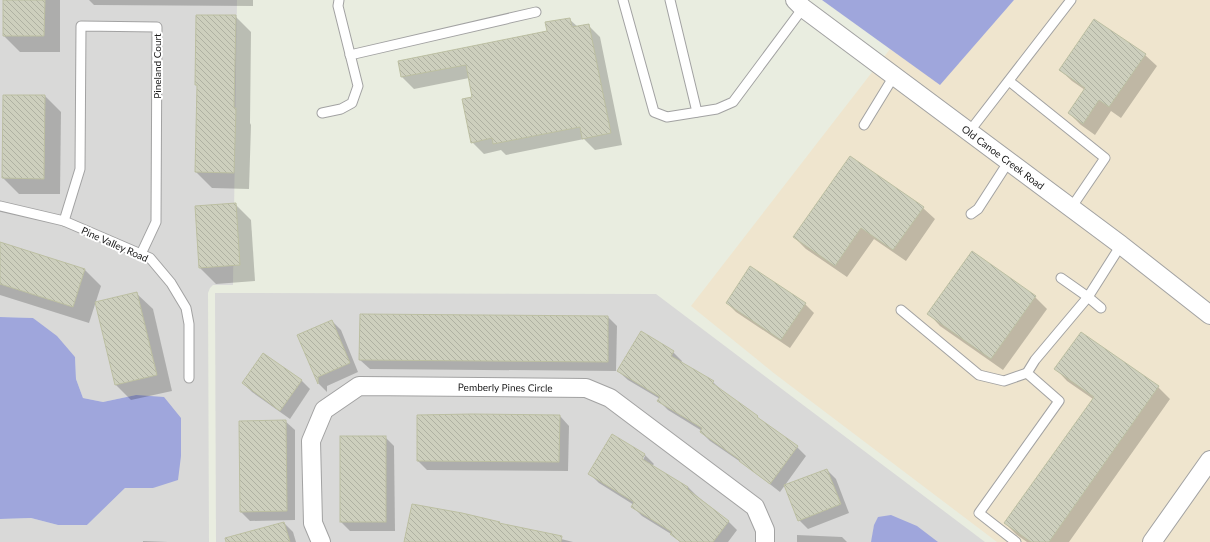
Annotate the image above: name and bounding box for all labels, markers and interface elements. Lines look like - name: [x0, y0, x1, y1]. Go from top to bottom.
- street label: Pineland Court: [151, 33, 163, 99]
- street label: Old Canoe Creek Road: [960, 123, 1047, 192]
- street label: Pine Valley Road: [80, 224, 150, 264]
- street label: Pemberly Pines Circle: [458, 381, 553, 394]

